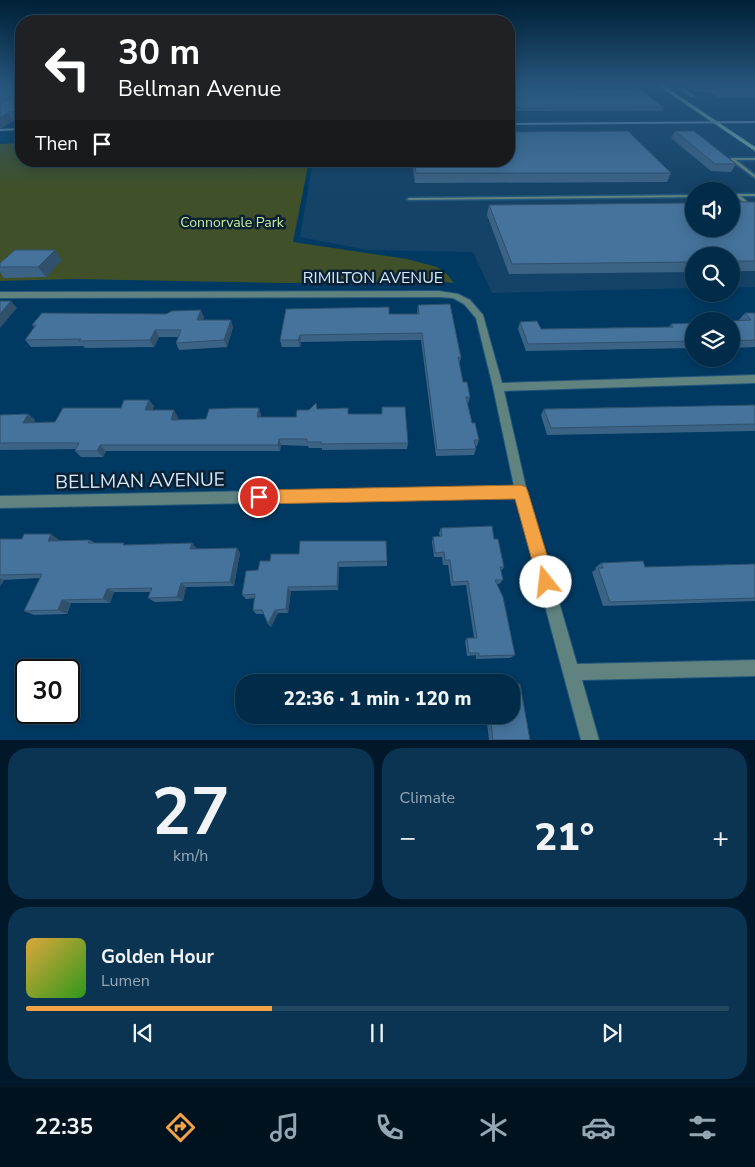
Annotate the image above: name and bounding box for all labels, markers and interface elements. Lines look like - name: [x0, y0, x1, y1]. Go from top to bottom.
- text: 30 m: [118, 29, 200, 76]
- icon: left: [35, 35, 100, 100]
- text: Bellman Avenue: [118, 74, 281, 104]
- icon: arrive: [88, 130, 116, 158]
- text: Then: [35, 131, 78, 157]
- map controls: [685, 182, 740, 367]
- button: sound: [685, 182, 740, 237]
- park label: Connorvale Park: [180, 213, 285, 232]
- button: search: [685, 247, 740, 302]
- street label: RIMILTON AVENUE: [303, 267, 443, 289]
- button: layers: [685, 312, 740, 367]
- street label: BELLMAN AVENUE: [55, 467, 225, 495]
- pin: [238, 476, 280, 518]
- icon: arrive: [245, 483, 273, 511]
- position arrow: [519, 555, 571, 607]
- speed limit sign: 30: [15, 659, 80, 724]
- text: 22:36 · 1 min · 120 m: [284, 686, 471, 712]
- text: 27: [152, 768, 230, 857]
- text: Climate: [400, 787, 455, 809]
- text: 21°: [534, 812, 594, 863]
- text: −: [400, 819, 416, 857]
- text: +: [712, 819, 729, 857]
- text: km/h: [173, 845, 208, 867]
- text: Golden Hour: [101, 944, 214, 970]
- text: Lumen: [101, 970, 150, 992]
- icon: previous: [129, 1019, 157, 1047]
- icon: pause: [363, 1019, 391, 1047]
- icon: next: [598, 1019, 626, 1047]
- icon: directions: [163, 1110, 198, 1145]
- icon: music: [267, 1110, 302, 1145]
- icon: phone: [372, 1110, 407, 1145]
- icon: climate: [476, 1110, 511, 1145]
- icon: car: [581, 1110, 616, 1145]
- icon: filters: [685, 1110, 720, 1145]
- text: 22:35: [35, 1112, 93, 1142]

